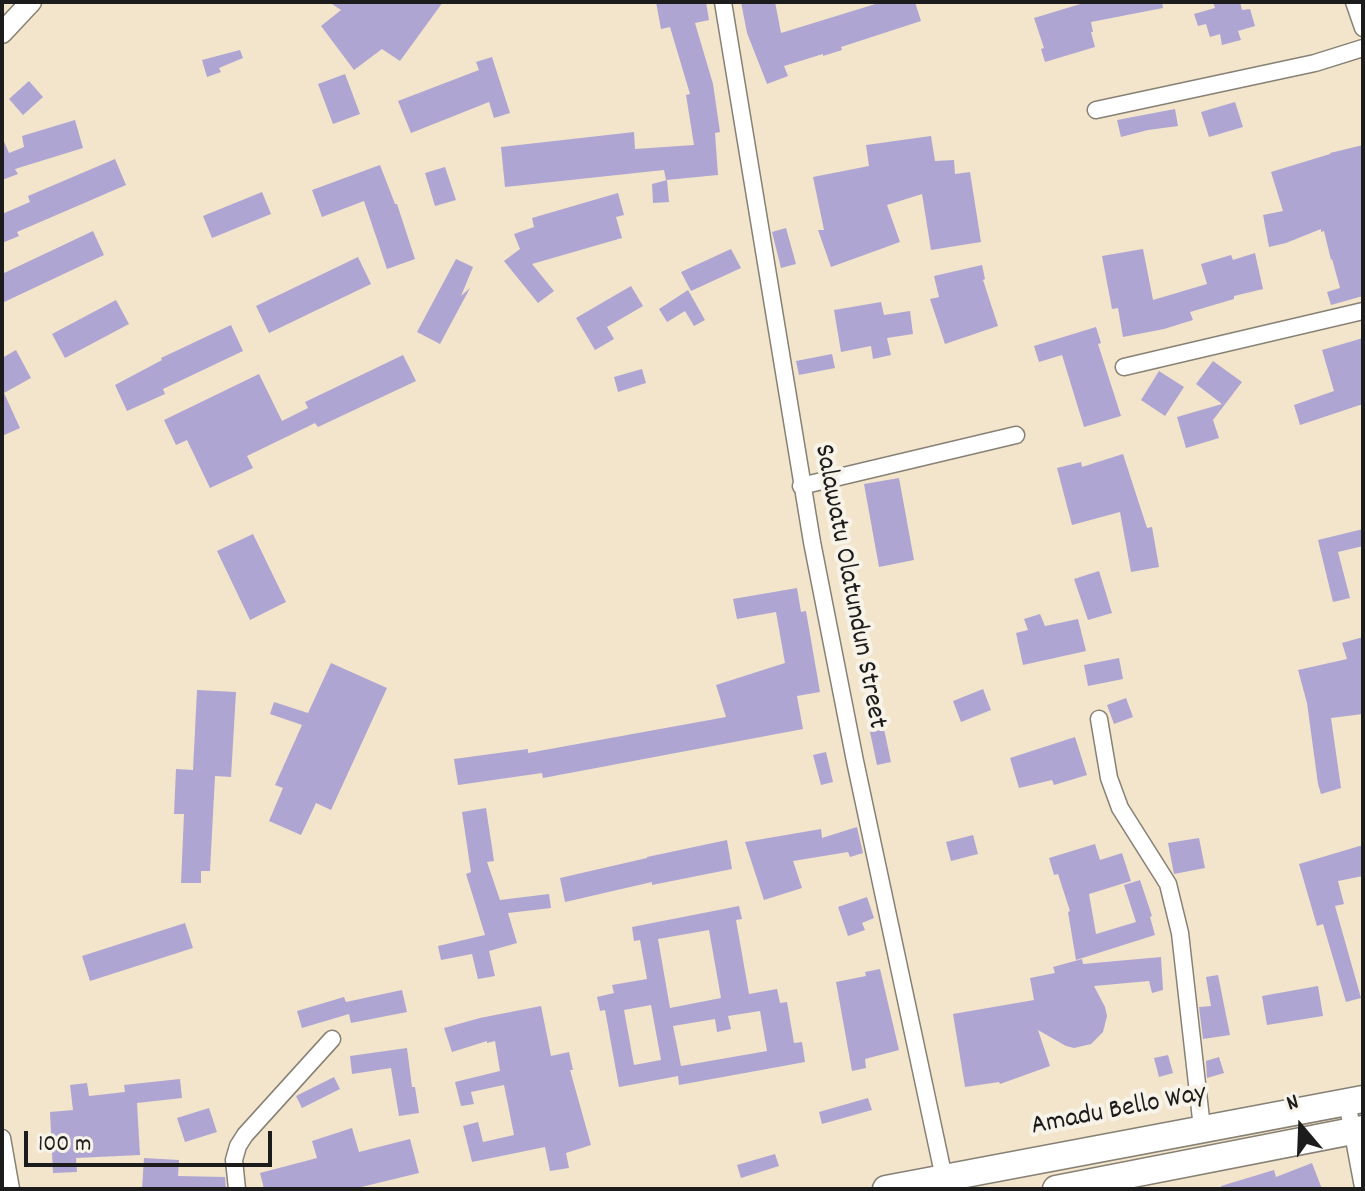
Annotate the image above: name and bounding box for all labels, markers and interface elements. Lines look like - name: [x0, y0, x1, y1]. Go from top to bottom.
- street label: Salawatu Olatundun Street: [804, 442, 892, 732]
- street label: Amadu Bello Way: [1029, 1079, 1209, 1145]
- north arrow: [1261, 1087, 1341, 1167]
- text: N: [1283, 1087, 1303, 1120]
- scale bar: [28, 1115, 276, 1165]
- text: 100 m: [38, 1128, 91, 1162]

